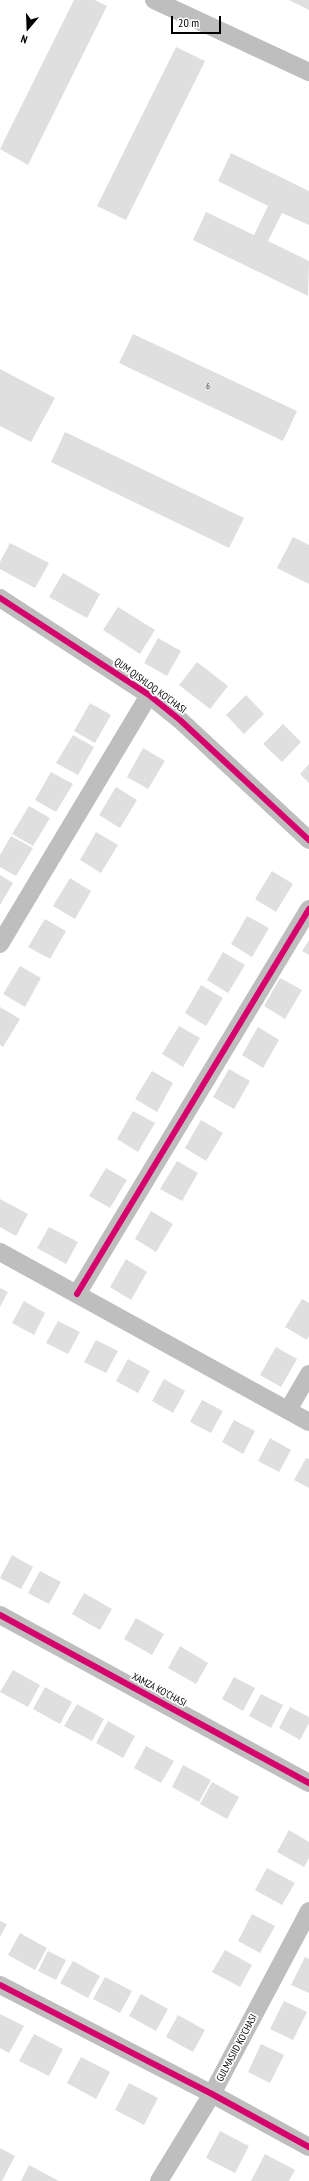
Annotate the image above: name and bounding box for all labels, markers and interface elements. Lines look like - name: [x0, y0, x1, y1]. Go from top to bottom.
- north arrow: [8, 8, 48, 48]
- scale bar: [173, 8, 223, 34]
- text: 20 m: [178, 15, 199, 30]
- text: N: [19, 32, 29, 47]
- house number: 6: [206, 382, 210, 392]
- street label: QUM QISHLOQ KO'CHASI: [112, 656, 188, 716]
- street label: XAMZA KO'CHASI: [130, 1671, 188, 1709]
- street label: GULMASJID KO'CHASI: [214, 2012, 260, 2084]

